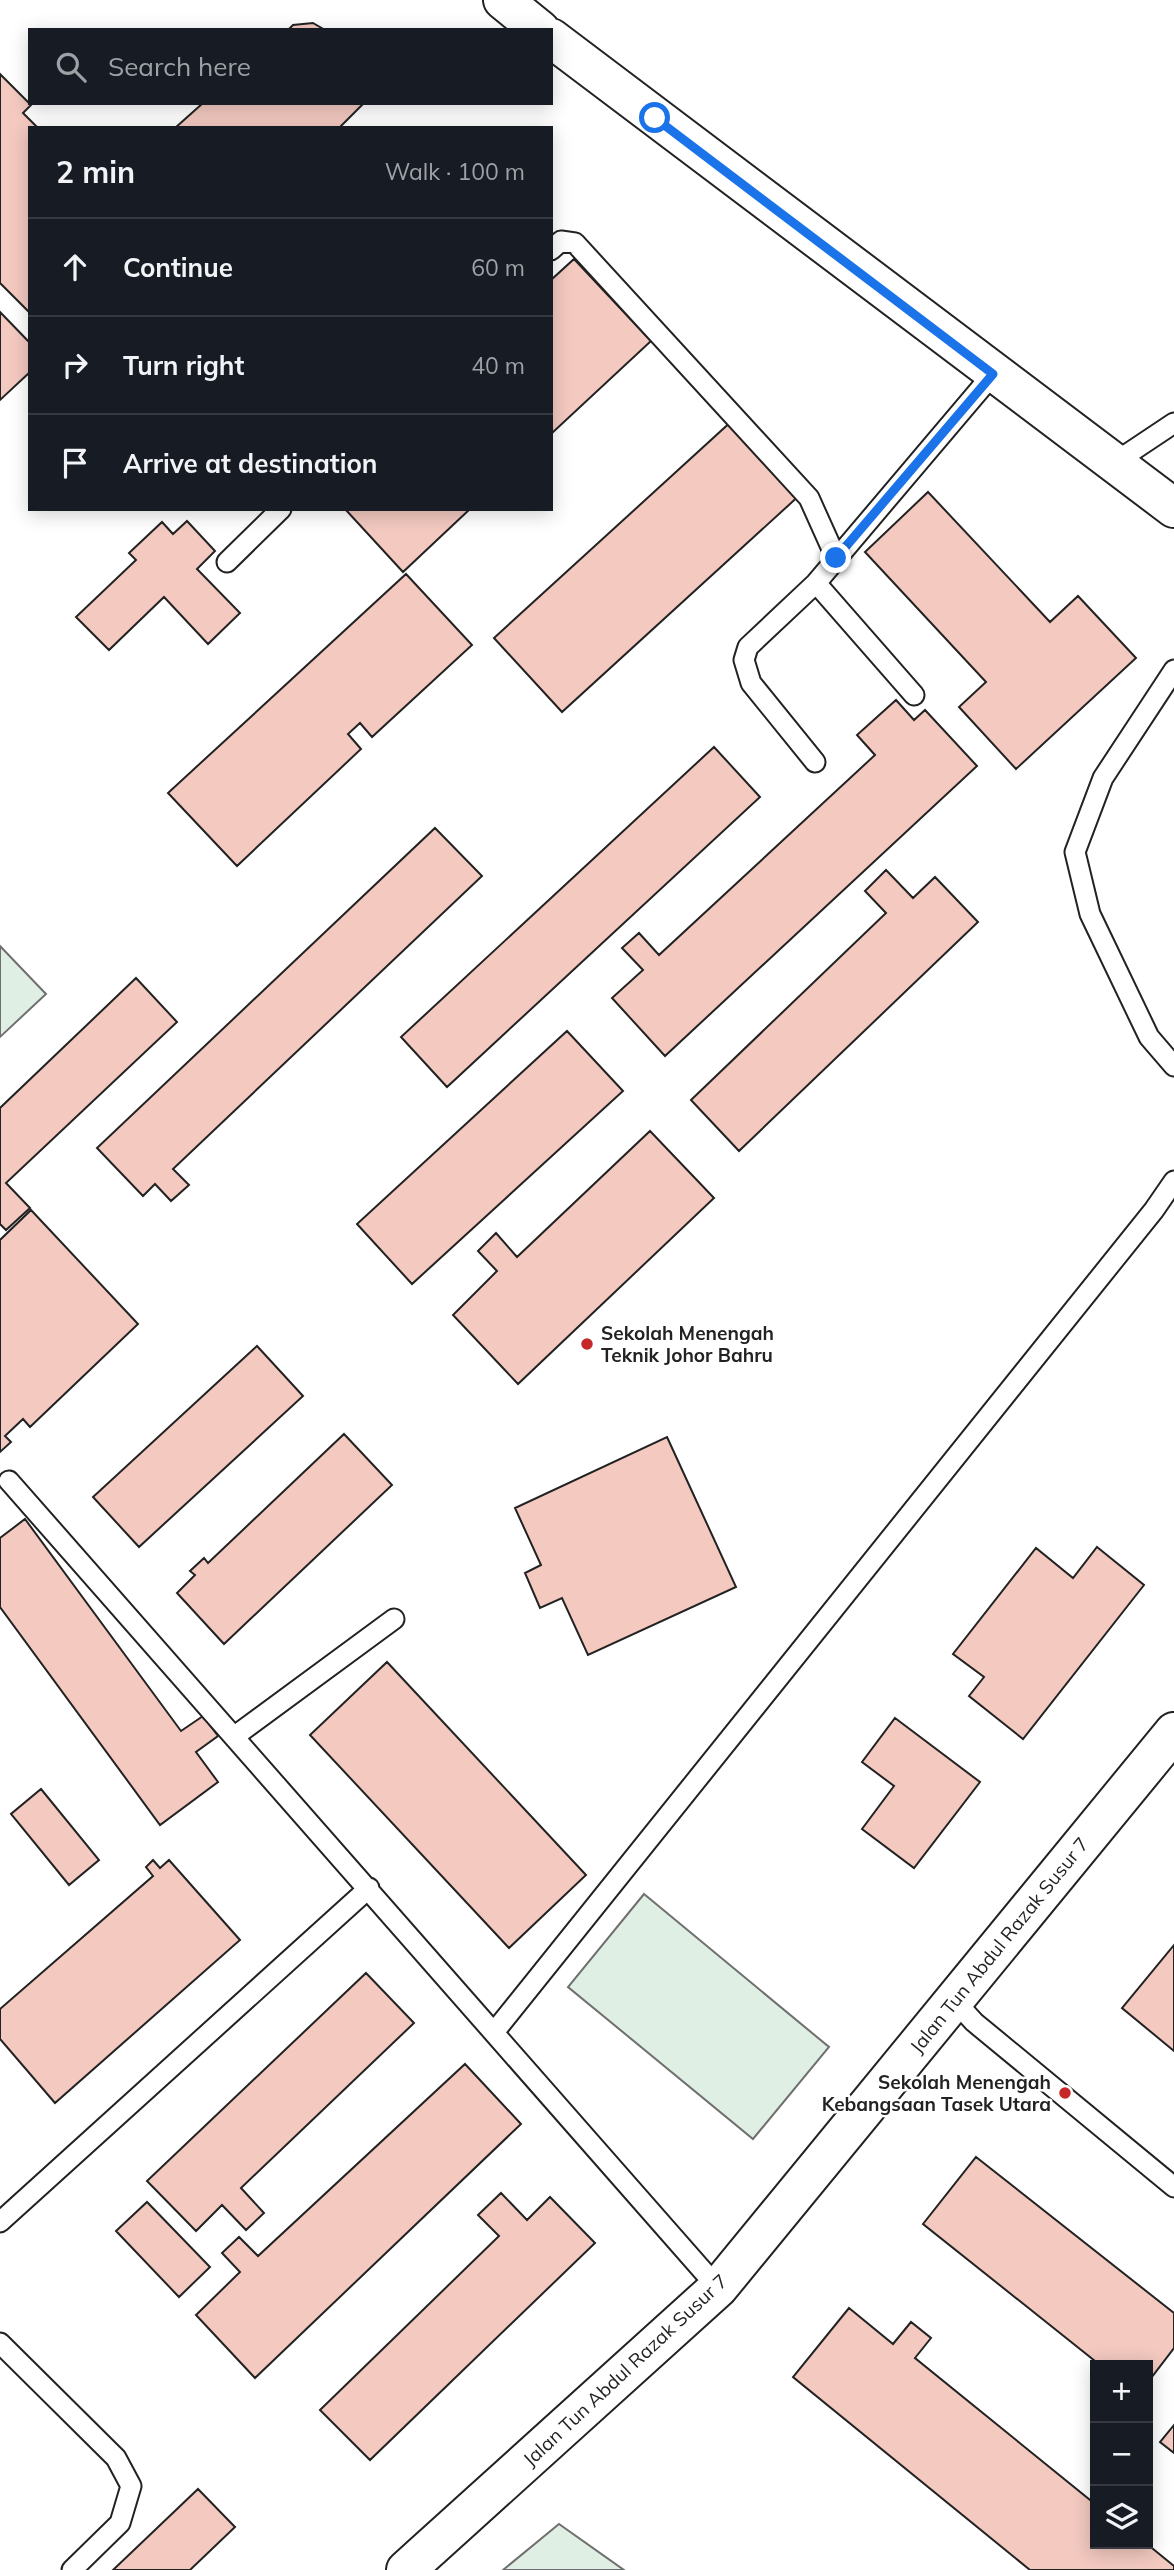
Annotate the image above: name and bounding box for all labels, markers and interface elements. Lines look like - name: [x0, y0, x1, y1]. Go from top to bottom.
- search box: [28, 28, 553, 105]
- icon: search: [52, 48, 90, 86]
- text: Search here: [108, 50, 251, 83]
- route start: [639, 102, 670, 133]
- text: 2 min: [56, 153, 135, 191]
- text: Walk · 100 m: [385, 157, 525, 186]
- icon: ahead: [56, 248, 94, 286]
- text: Continue: [123, 251, 233, 284]
- text: 60 m: [471, 253, 525, 282]
- icon: right: [56, 346, 94, 384]
- text: Turn right: [123, 349, 244, 382]
- text: 40 m: [471, 351, 525, 380]
- icon: arrive: [56, 444, 94, 482]
- text: Arrive at destination: [123, 447, 378, 480]
- route end: [820, 542, 851, 573]
- place label: Sekolah Menengah Teknik Johor Bahru: [601, 1321, 774, 1367]
- marker: Sekolah Menengah Teknik Johor Bahru: [579, 1336, 595, 1352]
- street label: Jalan Tun Abdul Razak Susur 7: [904, 1832, 1094, 2058]
- place label: Sekolah Menengah Kebangsaan Tasek Utara: [822, 2070, 1051, 2116]
- marker: Sekolah Menengah Kebangsaan Tasek Utara: [1057, 2085, 1073, 2101]
- street label: Jalan Tun Abdul Razak Susur 7: [518, 2269, 732, 2471]
- map controls: [1090, 2360, 1153, 2549]
- button: +: [1090, 2360, 1153, 2423]
- button: −: [1090, 2423, 1153, 2486]
- button: layers: [1090, 2486, 1153, 2549]

